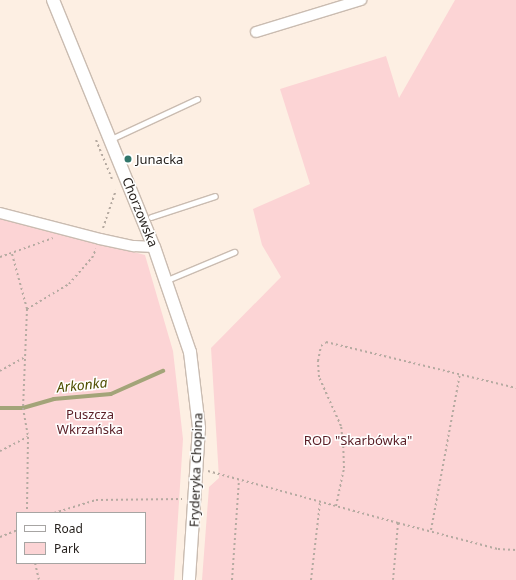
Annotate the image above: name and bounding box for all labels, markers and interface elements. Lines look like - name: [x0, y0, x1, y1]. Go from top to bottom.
- place label: Junacka: [136, 151, 183, 167]
- marker: Junacka: [123, 154, 133, 164]
- street label: Chorzowska: [119, 175, 161, 249]
- water label: Arkonka: [56, 374, 108, 396]
- park label: Puszcza Wkrzańska: [57, 407, 123, 438]
- street label: Fryderyka Chopina: [186, 413, 206, 527]
- park label: ROD "Skarbówka": [304, 432, 412, 448]
- legend: [16, 512, 146, 564]
- text: Road: [54, 520, 83, 537]
- text: Park: [54, 540, 79, 557]

